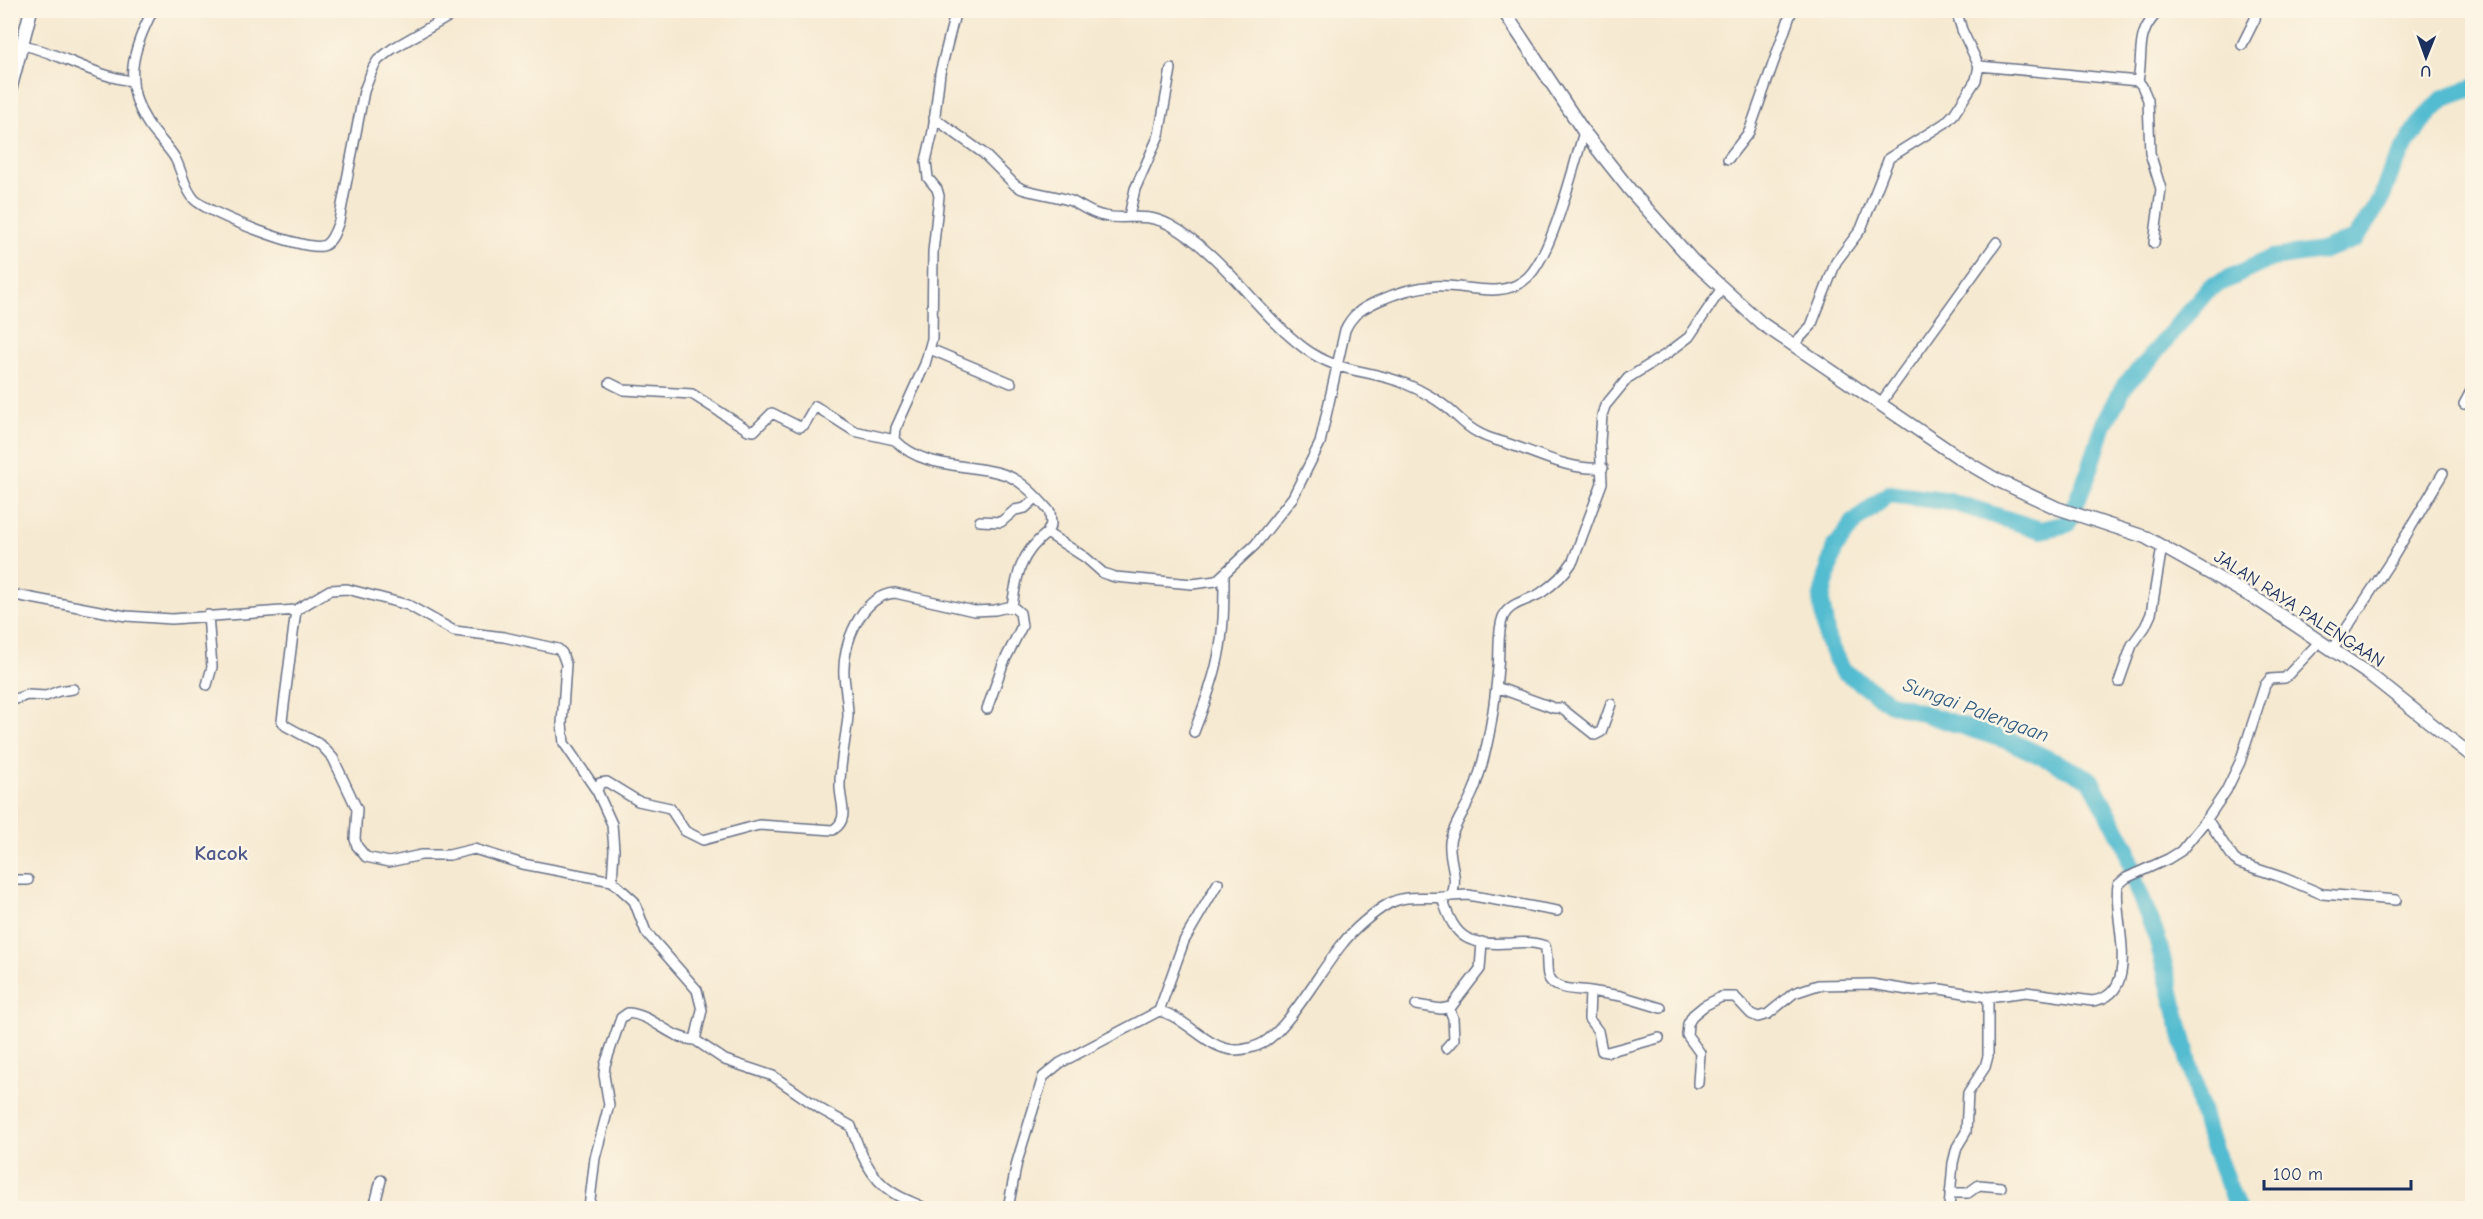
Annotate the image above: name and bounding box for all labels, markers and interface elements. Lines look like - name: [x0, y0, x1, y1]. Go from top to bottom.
- north arrow: [2396, 27, 2456, 87]
- text: U: [2420, 62, 2431, 80]
- street label: JALAN RAYA PALENGAAN: [2210, 546, 2388, 672]
- water label: Sungai Palengaan: [1900, 673, 2052, 747]
- district label: Kacok: [194, 841, 248, 865]
- scale bar: [2264, 1153, 2411, 1191]
- text: 100 m: [2273, 1164, 2323, 1185]

